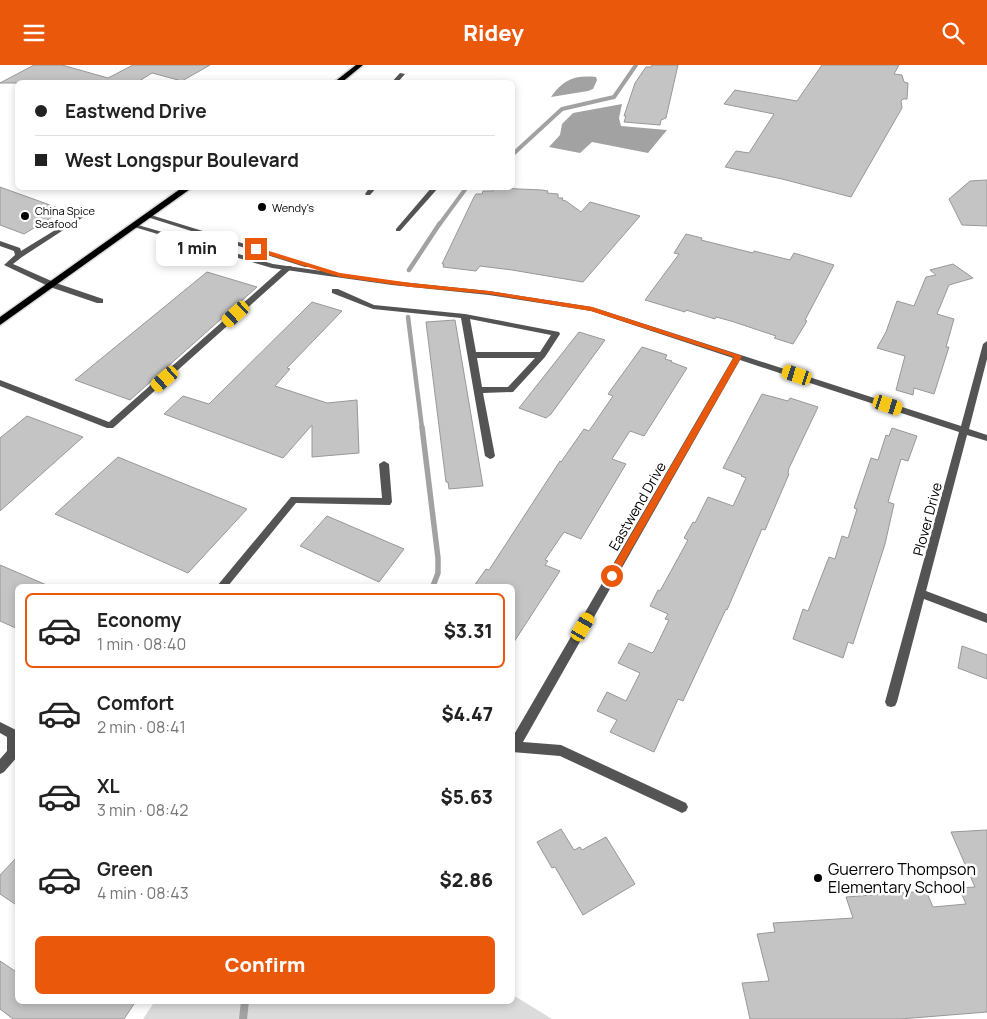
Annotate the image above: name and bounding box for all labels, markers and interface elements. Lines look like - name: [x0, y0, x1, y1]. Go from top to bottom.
- text: Ridey: [463, 18, 524, 48]
- icon: menu: [20, 19, 48, 47]
- icon: search: [939, 19, 967, 47]
- text: Eastwend Drive: [65, 98, 207, 124]
- text: West Longspur Boulevard: [65, 147, 299, 173]
- place label: Wendy's: [272, 200, 314, 215]
- marker: Wendy's: [256, 201, 268, 213]
- place label: China Spice Seafood: [35, 203, 96, 231]
- marker: China Spice Seafood: [19, 210, 31, 222]
- callout: 1 min: [156, 231, 238, 267]
- text: 1 min: [177, 237, 217, 259]
- route end: [245, 238, 267, 260]
- car: [219, 298, 252, 330]
- car: [148, 363, 181, 395]
- car: [780, 363, 813, 387]
- car: [871, 393, 904, 417]
- street label: Eastwend Drive: [604, 458, 670, 554]
- street label: Plover Drive: [908, 480, 946, 558]
- route start: [601, 565, 623, 587]
- text: Economy: [97, 607, 181, 633]
- icon: car: [37, 608, 82, 653]
- car: [569, 610, 596, 644]
- text: $3.31: [444, 618, 493, 644]
- text: 1 min · 08:40: [97, 633, 186, 655]
- text: Comfort: [97, 690, 174, 716]
- icon: car: [37, 691, 82, 736]
- text: $4.47: [441, 701, 493, 727]
- text: 2 min · 08:41: [97, 716, 186, 738]
- text: XL: [97, 773, 120, 799]
- icon: car: [37, 774, 82, 819]
- text: $5.63: [441, 784, 493, 810]
- text: 3 min · 08:42: [97, 799, 188, 821]
- text: Green: [97, 856, 153, 882]
- icon: car: [37, 857, 82, 902]
- place label: Guerrero Thompson Elementary School: [828, 858, 976, 898]
- text: $2.86: [440, 867, 493, 893]
- marker: Guerrero Thompson Elementary School: [812, 872, 824, 884]
- text: 4 min · 08:43: [97, 882, 189, 904]
- button: Confirm: [35, 936, 495, 994]

